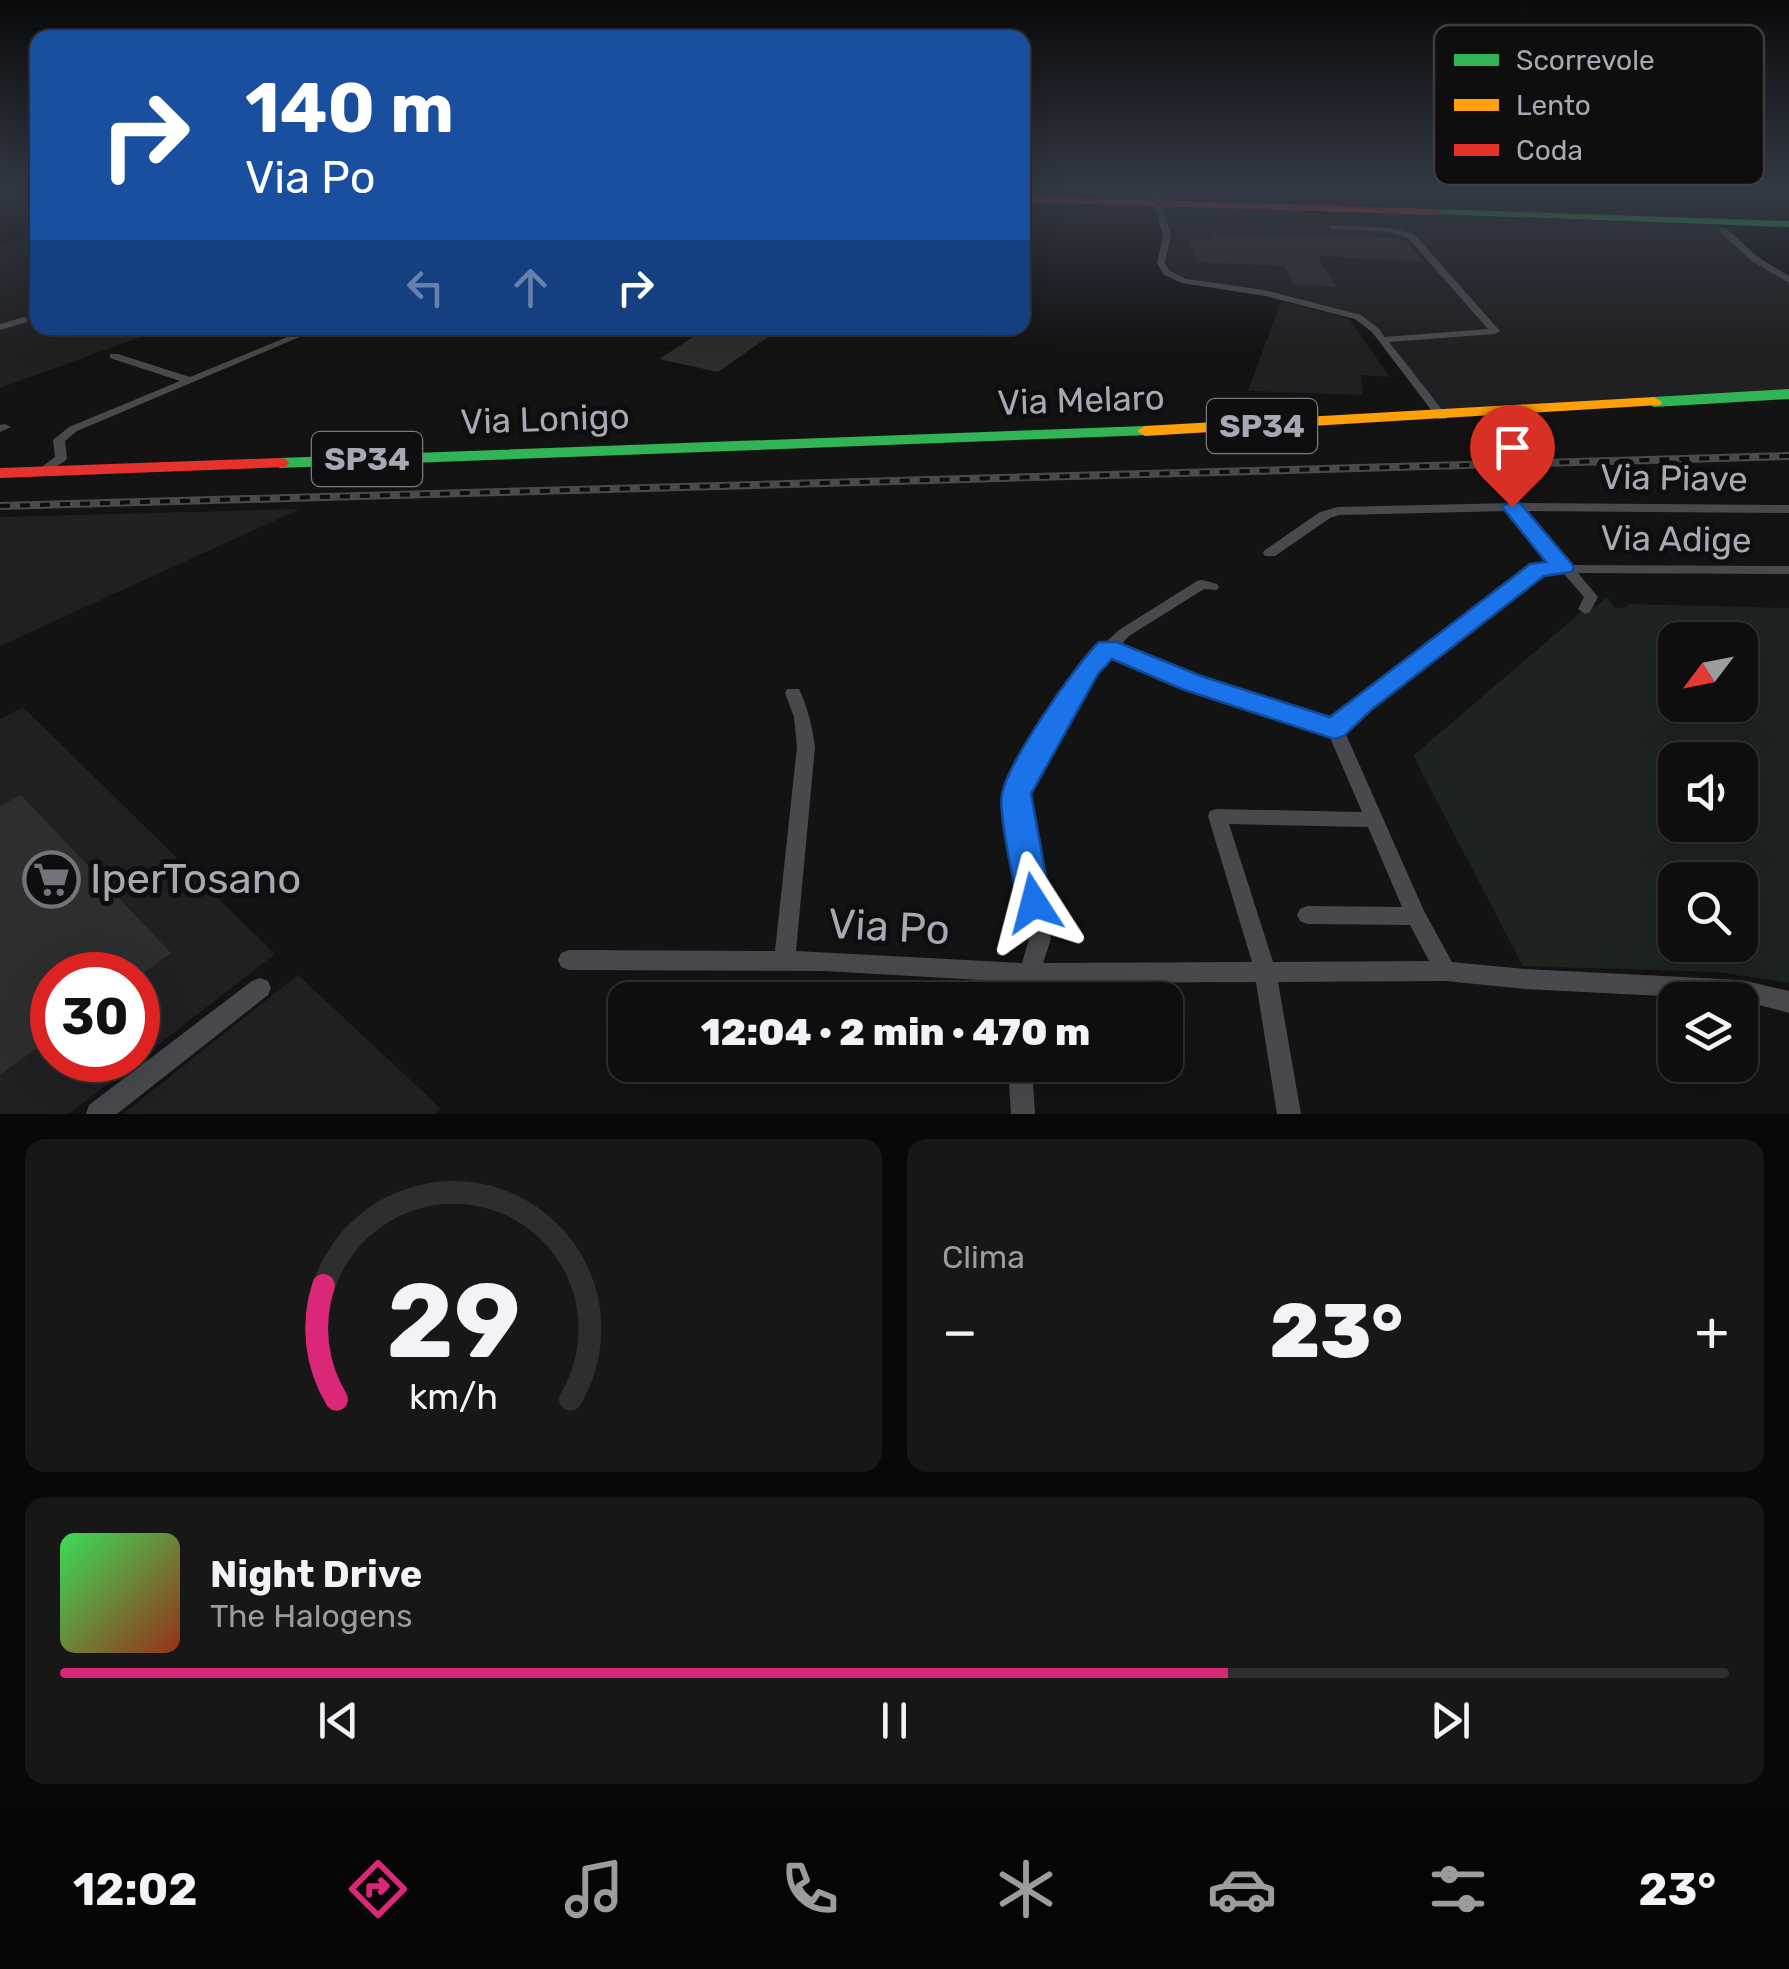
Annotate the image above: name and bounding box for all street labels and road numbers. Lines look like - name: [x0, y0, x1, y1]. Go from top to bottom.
- street label: Via Melaro: [997, 376, 1165, 424]
- street label: Via Lonigo: [460, 395, 630, 443]
- road number: SP34: [1207, 399, 1317, 453]
- road number: SP34: [312, 432, 422, 486]
- street label: Via Piave: [1600, 456, 1748, 500]
- street label: Via Adige: [1600, 517, 1752, 561]
- street label: Via Po: [827, 899, 951, 955]

